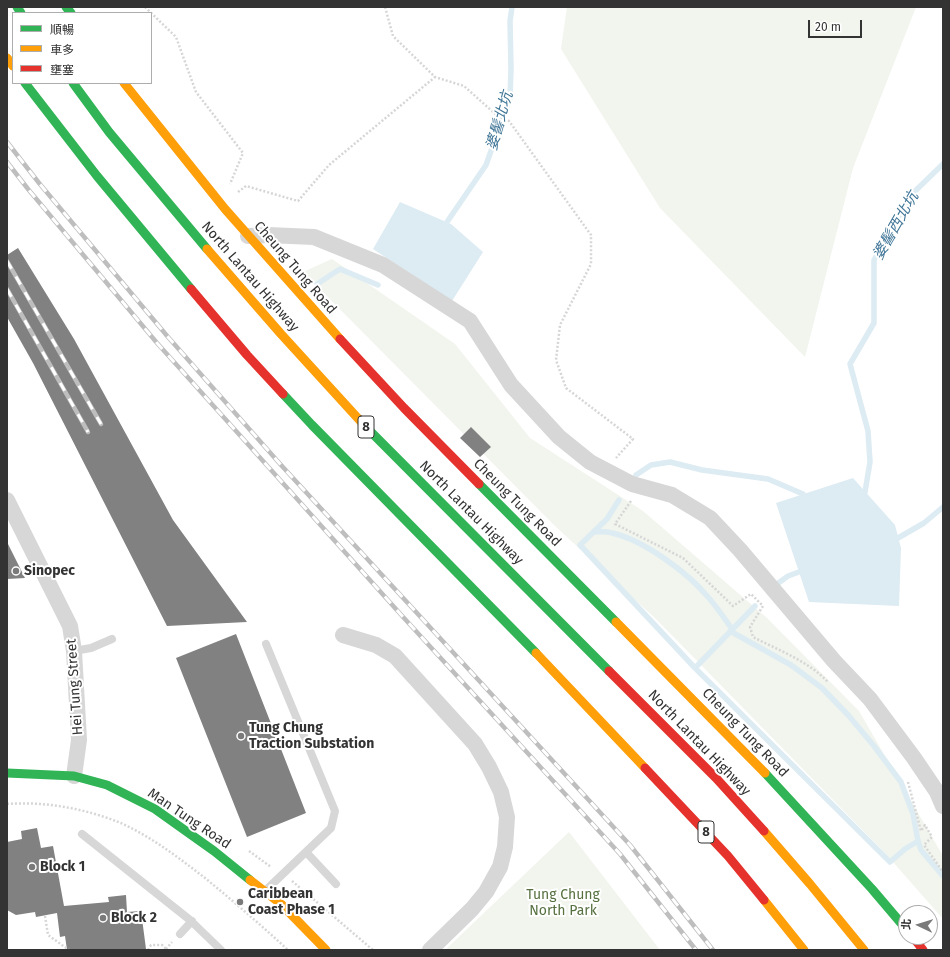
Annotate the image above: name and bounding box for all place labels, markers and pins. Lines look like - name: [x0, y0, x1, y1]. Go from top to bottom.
- place label: Sinopec: [24, 563, 75, 579]
- marker: Sinopec: [11, 566, 21, 576]
- place label: Tung Chung Traction Substation: [249, 720, 374, 752]
- marker: Tung Chung Traction Substation: [236, 731, 246, 741]
- place label: Block 1: [40, 859, 85, 875]
- marker: Block 1: [27, 862, 37, 872]
- place label: Caribbean Coast Phase 1: [248, 886, 335, 918]
- marker: Caribbean Coast Phase 1: [235, 897, 245, 907]
- place label: Block 2: [111, 910, 157, 926]
- marker: Block 2: [98, 913, 108, 923]

